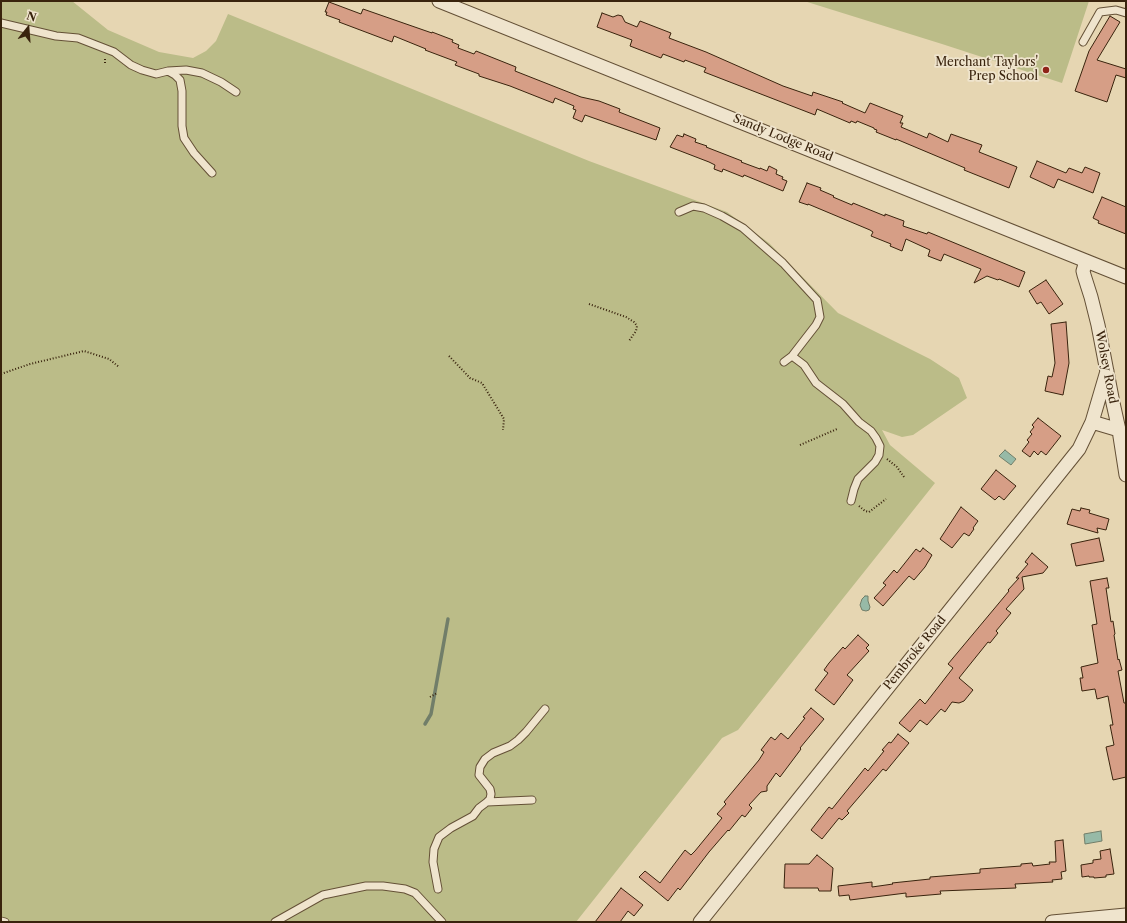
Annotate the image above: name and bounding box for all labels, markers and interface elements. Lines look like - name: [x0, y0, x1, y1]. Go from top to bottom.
- north arrow: [8, 8, 48, 48]
- text: N: [25, 8, 38, 25]
- place label: Merchant Taylors' Prep School: [935, 56, 1038, 84]
- marker: Merchant Taylors' Prep School: [1041, 65, 1051, 75]
- street label: Sandy Lodge Road: [731, 111, 835, 165]
- street label: Wolsey Road: [1092, 329, 1120, 405]
- street label: Pembroke Road: [881, 613, 949, 693]

